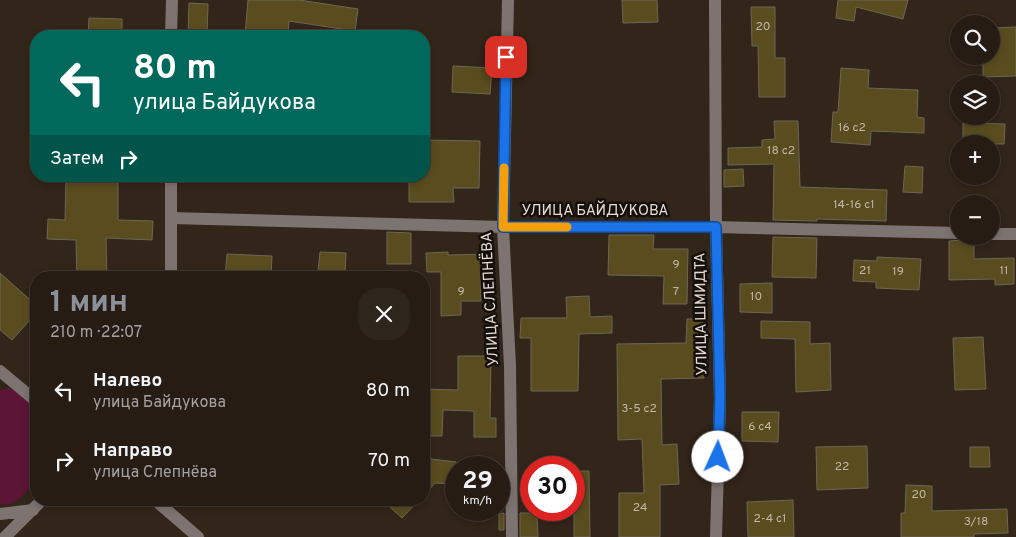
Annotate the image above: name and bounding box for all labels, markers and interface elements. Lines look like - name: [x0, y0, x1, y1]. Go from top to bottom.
- map controls: [950, 15, 1000, 245]
- button: search: [950, 15, 1000, 65]
- house number: 20: [755, 19, 771, 35]
- pin: [485, 36, 527, 78]
- icon: arrive: [492, 43, 520, 71]
- text: 80 m: [133, 47, 217, 91]
- icon: left: [50, 50, 115, 115]
- button: layers: [950, 75, 1000, 125]
- text: улица Байдукова: [133, 90, 316, 117]
- house number: 16 с2: [838, 120, 866, 136]
- button: +: [950, 135, 1000, 185]
- house number: 18 с2: [767, 143, 795, 159]
- icon: right: [114, 145, 142, 173]
- text: Затем: [50, 147, 104, 171]
- button: −: [950, 195, 1000, 245]
- house number: 14-16 с1: [833, 197, 875, 213]
- street label: УЛИЦА БАЙДУКОВА: [521, 200, 669, 221]
- street label: УЛИЦА СЛЕПНЁВА: [477, 232, 504, 367]
- street label: УЛИЦА ШМИДТА: [691, 252, 713, 376]
- house number: 9: [672, 257, 680, 273]
- house number: 21: [859, 263, 871, 279]
- house number: 11: [1000, 263, 1008, 279]
- house number: 19: [892, 264, 904, 280]
- house number: 9: [457, 284, 465, 300]
- house number: 7: [673, 284, 679, 300]
- text: 1 мин: [50, 285, 128, 322]
- button: close: [358, 288, 410, 340]
- house number: 10: [750, 289, 762, 305]
- text: 210 m · 22:07: [50, 323, 142, 343]
- text: Налево: [93, 369, 162, 393]
- icon: left: [50, 377, 78, 405]
- text: 80 m: [366, 379, 410, 403]
- text: улица Байдукова: [93, 393, 226, 413]
- house number: 3-5 с2: [621, 401, 657, 417]
- house number: 6 с4: [748, 419, 772, 435]
- position arrow: [691, 430, 743, 482]
- text: Направо: [93, 439, 173, 463]
- icon: right: [50, 447, 78, 475]
- text: 70 m: [368, 449, 410, 473]
- speed limit sign: 30: [520, 456, 585, 521]
- house number: 22: [835, 459, 849, 475]
- text: улица Слепнёва: [93, 463, 217, 483]
- text: 29: [462, 466, 493, 498]
- house number: 20: [911, 487, 927, 503]
- text: km/h: [463, 493, 492, 509]
- house number: 24: [633, 500, 647, 516]
- house number: 2-4 с1: [754, 511, 786, 527]
- house number: 3/18: [964, 514, 988, 530]

